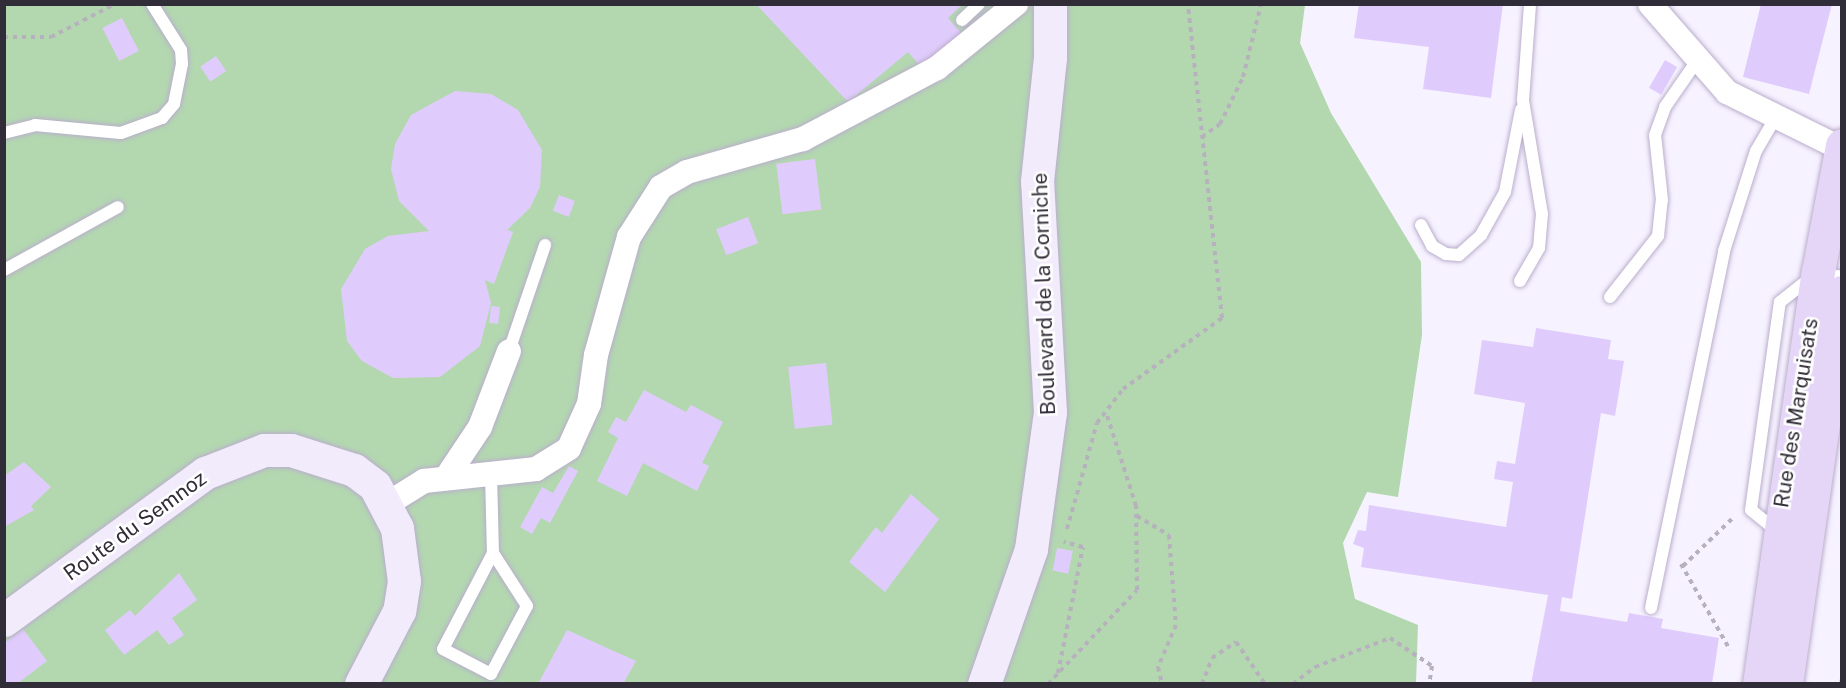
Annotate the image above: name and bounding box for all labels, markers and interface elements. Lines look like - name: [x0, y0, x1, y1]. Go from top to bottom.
- street label: Boulevard de la Corniche: [1027, 172, 1061, 416]
- street label: Rue des Marquisats: [1769, 316, 1823, 510]
- street label: Route du Semnoz: [59, 466, 211, 586]

